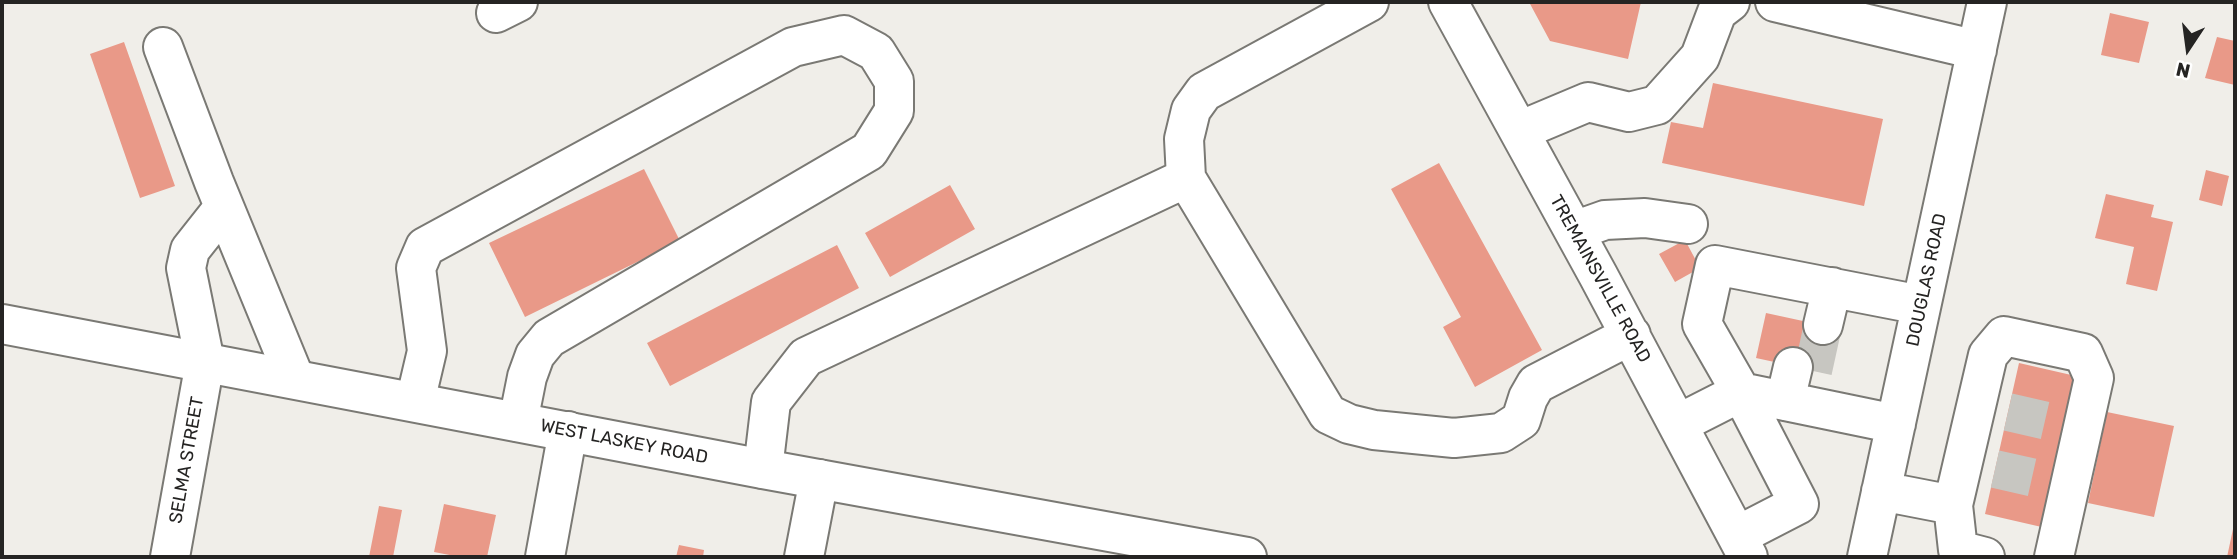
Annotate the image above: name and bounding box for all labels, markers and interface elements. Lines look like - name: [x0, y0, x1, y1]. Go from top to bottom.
- north arrow: [2153, 14, 2223, 84]
- text: N: [2174, 57, 2192, 83]
- street label: TREMAINSVILLE ROAD: [1545, 191, 1655, 367]
- street label: DOUGLAS ROAD: [1902, 212, 1952, 348]
- street label: SELMA STREET: [165, 395, 209, 525]
- street label: WEST LASKEY ROAD: [538, 415, 710, 469]

